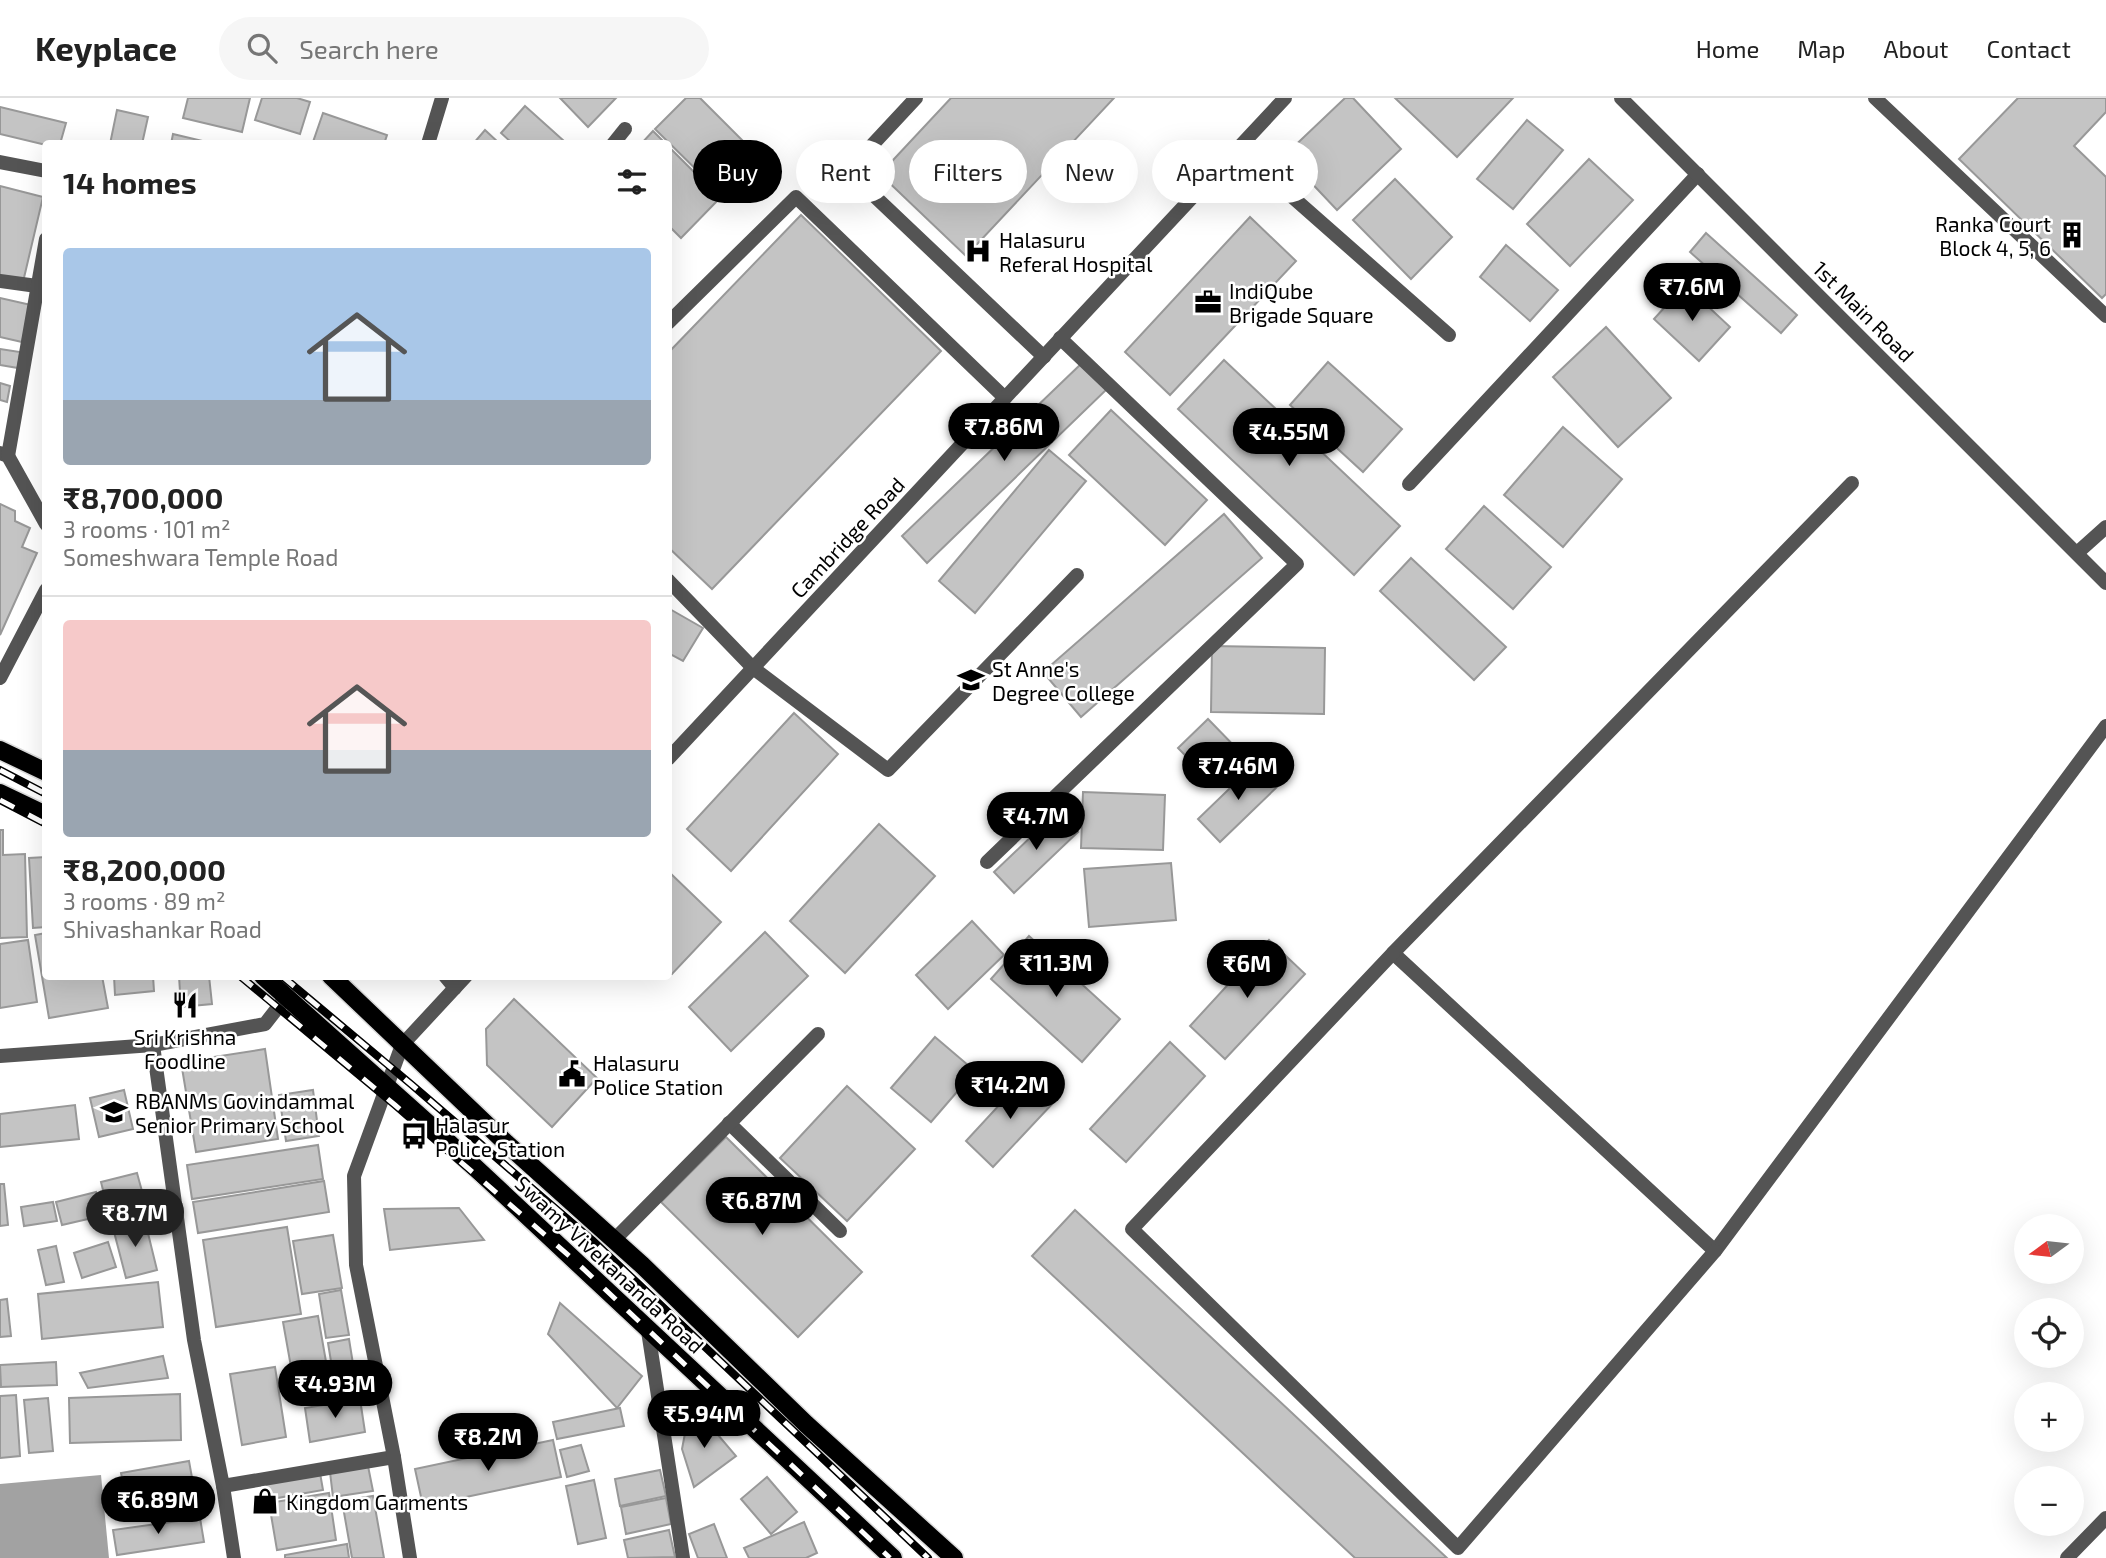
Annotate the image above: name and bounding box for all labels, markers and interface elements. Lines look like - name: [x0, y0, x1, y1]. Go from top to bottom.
- search box: [219, 17, 709, 80]
- text: Keyplace: [35, 28, 177, 68]
- icon: search: [243, 29, 281, 67]
- text: Search here: [299, 33, 439, 64]
- text: Home: [1696, 34, 1759, 63]
- text: Map: [1797, 34, 1845, 63]
- text: About: [1883, 34, 1949, 63]
- text: Contact: [1987, 34, 2071, 63]
- chip: Buy: [693, 140, 782, 203]
- chip: Rent: [796, 140, 895, 203]
- chip: Filters: [909, 140, 1027, 203]
- chip: New: [1041, 140, 1138, 203]
- chip: Apartment: [1152, 140, 1318, 203]
- icon: filters: [613, 163, 651, 201]
- text: 14 homes: [63, 164, 197, 200]
- place label: Ranka Court Block 4, 5, 6: [1935, 211, 2051, 260]
- building icon: Ranka Court Block 4, 5, 6: [2057, 220, 2087, 250]
- place label: Halasuru Referal Hospital: [999, 227, 1153, 276]
- hospital icon: Halasuru Referal Hospital: [963, 236, 993, 266]
- street label: 1st Main Road: [1808, 255, 1920, 367]
- pin: ₹7.6M: [1643, 264, 1741, 323]
- text: ₹7.6M: [1659, 272, 1725, 300]
- place label: IndiQube Brigade Square: [1229, 278, 1373, 327]
- office icon: IndiQube Brigade Square: [1193, 287, 1223, 317]
- icon: home: [294, 294, 420, 420]
- pin: ₹7.86M: [947, 404, 1061, 463]
- pin: ₹4.55M: [1232, 408, 1346, 468]
- text: ₹7.86M: [964, 412, 1044, 440]
- text: ₹4.55M: [1249, 417, 1329, 445]
- street label: Cambridge Road: [785, 472, 909, 602]
- text: ₹8,700,000: [63, 479, 223, 515]
- text: 3 rooms · 101 m²: [63, 515, 230, 543]
- text: Someshwara Temple Road: [63, 543, 338, 571]
- place label: St Anne's Degree College: [992, 656, 1135, 705]
- school or university icon: St Anne's Degree College: [956, 665, 986, 695]
- icon: home: [294, 666, 420, 792]
- pin: ₹7.46M: [1181, 742, 1295, 802]
- text: ₹7.46M: [1198, 751, 1278, 779]
- pin: ₹4.7M: [987, 792, 1085, 852]
- text: ₹4.7M: [1003, 801, 1069, 829]
- text: ₹8,200,000: [63, 851, 226, 887]
- text: 3 rooms · 89 m²: [63, 887, 225, 915]
- text: Shivashankar Road: [63, 915, 262, 943]
- pin: ₹11.3M: [999, 940, 1113, 999]
- pin: ₹6M: [1213, 940, 1281, 1000]
- text: ₹11.3M: [1019, 948, 1093, 976]
- text: ₹6M: [1223, 949, 1271, 977]
- restaurant icon: Sri Krishna Foodline: [170, 990, 200, 1020]
- place label: Sri Krishna Foodline: [134, 1024, 236, 1073]
- place label: Halasuru Police Station: [593, 1050, 723, 1099]
- public building icon: Halasuru Police Station: [557, 1059, 587, 1089]
- pin: ₹14.2M: [953, 1062, 1067, 1121]
- text: ₹14.2M: [971, 1070, 1049, 1098]
- place label: RBANMs Govindammal Senior Primary School: [135, 1088, 355, 1137]
- school or university icon: RBANMs Govindammal Senior Primary School: [99, 1097, 129, 1127]
- place label: Halasur Police Station: [435, 1112, 565, 1161]
- bus stop icon: Halasur Police Station: [399, 1121, 429, 1151]
- street label: Swamy Vivekananda Road: [511, 1170, 709, 1358]
- pin: ₹6.87M: [705, 1178, 819, 1237]
- text: ₹6.87M: [722, 1186, 802, 1214]
- pin: ₹8.7M: [86, 1190, 184, 1249]
- text: ₹8.7M: [102, 1198, 168, 1226]
- north arrow: [2014, 1214, 2084, 1284]
- map controls: [2014, 1214, 2084, 1536]
- button: locate: [2014, 1298, 2084, 1368]
- pin: ₹4.93M: [278, 1360, 392, 1420]
- text: ₹4.93M: [294, 1369, 376, 1397]
- button: +: [2014, 1382, 2084, 1452]
- pin: ₹5.94M: [647, 1390, 761, 1450]
- text: ₹5.94M: [663, 1399, 745, 1427]
- pin: ₹8.2M: [439, 1414, 537, 1473]
- text: ₹8.2M: [454, 1422, 522, 1450]
- button: −: [2014, 1466, 2084, 1536]
- pin: ₹6.89M: [101, 1476, 215, 1536]
- text: ₹6.89M: [117, 1485, 199, 1513]
- shop icon: Kingdom Garments: [250, 1486, 280, 1516]
- place label: Kingdom Garments: [286, 1489, 468, 1514]

